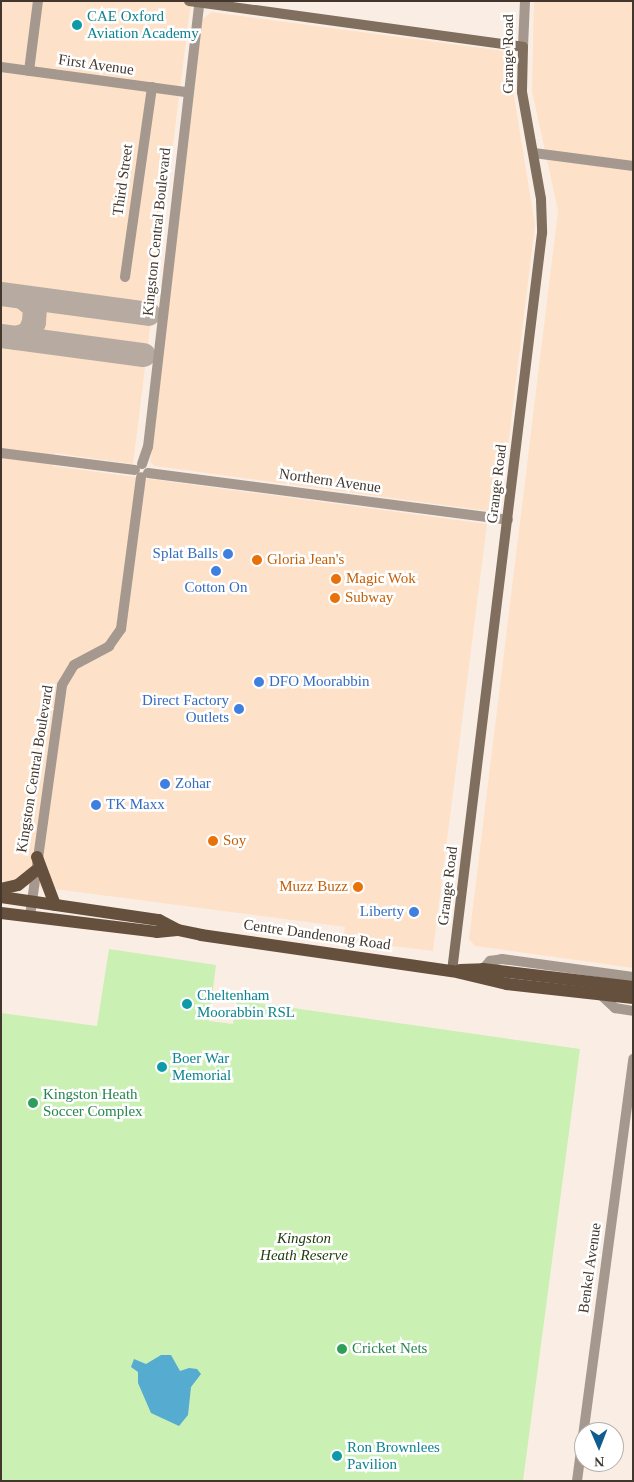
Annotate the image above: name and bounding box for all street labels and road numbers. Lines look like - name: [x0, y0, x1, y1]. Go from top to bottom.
- street label: Grange Road: [500, 14, 518, 94]
- street label: First Avenue: [57, 51, 135, 79]
- street label: Third Street: [109, 143, 137, 217]
- street label: Kingston Central Boulevard: [139, 147, 175, 317]
- street label: Grange Road: [483, 443, 511, 525]
- street label: Northern Avenue: [278, 465, 382, 497]
- street label: Kingston Central Boulevard: [13, 684, 57, 854]
- street label: Grange Road: [434, 845, 462, 927]
- street label: Centre Dandenong Road: [242, 916, 392, 954]
- street label: Benkel Avenue: [575, 1221, 605, 1315]

